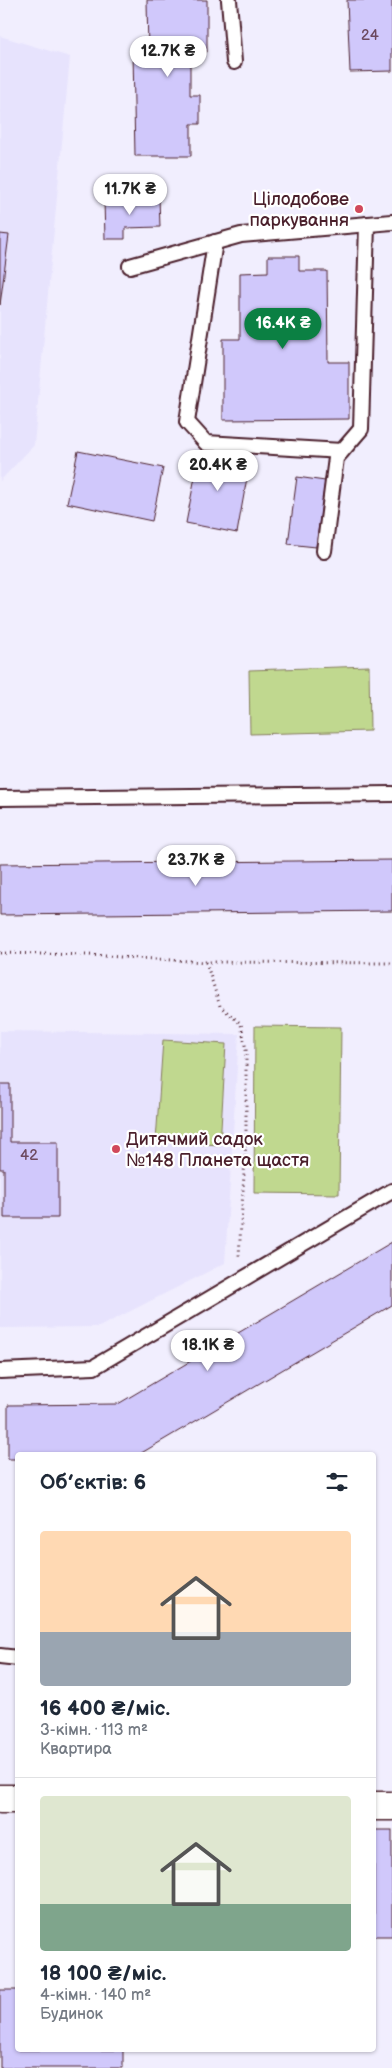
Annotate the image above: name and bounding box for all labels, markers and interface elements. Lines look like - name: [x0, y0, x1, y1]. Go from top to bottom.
- house number: 24: [361, 26, 379, 45]
- pin: 12.7K ₴: [122, 36, 214, 78]
- text: 12.7K ₴: [141, 42, 195, 61]
- pin: 11.7K ₴: [84, 174, 176, 216]
- text: 11.7K ₴: [104, 180, 156, 199]
- place label: Цілодобове паркування: [249, 189, 349, 231]
- marker: Цілодобове паркування: [353, 203, 365, 215]
- pin: 16.4K ₴: [237, 308, 329, 350]
- text: 16.4K ₴: [255, 314, 311, 333]
- pin: 20.4K ₴: [172, 450, 264, 492]
- text: 20.4K ₴: [189, 456, 247, 475]
- pin: 23.7K ₴: [150, 844, 242, 887]
- text: 23.7K ₴: [168, 851, 224, 870]
- place label: Дитячмий садок №148 Планета щастя: [126, 1129, 309, 1171]
- marker: Дитячмий садок №148 Планета щастя: [110, 1143, 122, 1155]
- house number: 42: [20, 1146, 38, 1165]
- pin: 18.1K ₴: [162, 1330, 254, 1372]
- text: 18.1K ₴: [182, 1336, 234, 1355]
- icon: filters: [323, 1468, 351, 1496]
- text: Об’єктів: 6: [40, 1470, 146, 1495]
- icon: home: [151, 1563, 241, 1653]
- text: 16 400 ₴/міс.: [40, 1696, 170, 1721]
- text: 3-кімн. · 113 m²: [40, 1721, 148, 1740]
- text: Квартира: [40, 1740, 112, 1759]
- icon: home: [151, 1829, 241, 1919]
- text: 18 100 ₴/міс.: [40, 1961, 166, 1986]
- text: 4-кімн. · 140 m²: [40, 1986, 151, 2005]
- text: Будинок: [40, 2005, 103, 2024]

